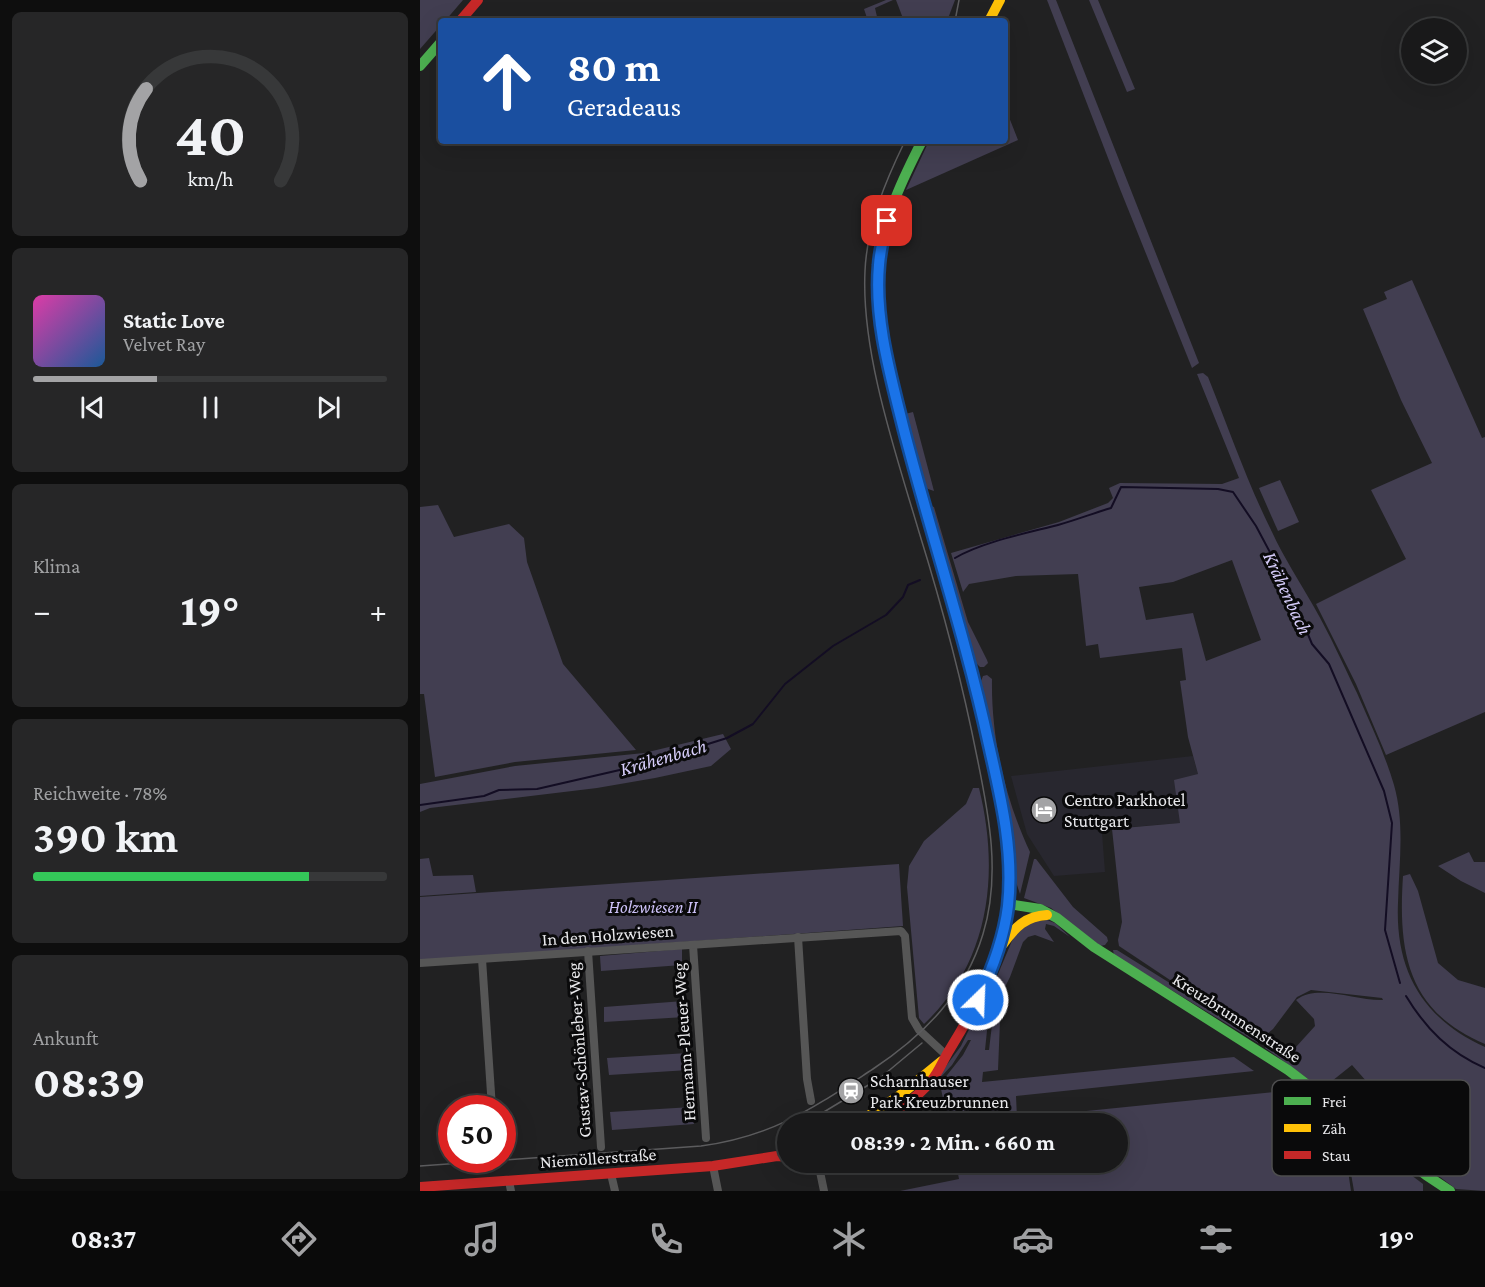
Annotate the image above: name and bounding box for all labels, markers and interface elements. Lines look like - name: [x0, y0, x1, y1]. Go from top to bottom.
- map controls: [1401, 18, 1467, 84]
- button: layers: [1401, 18, 1467, 84]
- icon: ahead: [468, 42, 546, 120]
- text: 80 m: [567, 43, 661, 90]
- text: Geradeaus: [567, 92, 681, 122]
- text: 40: [174, 99, 246, 168]
- text: km/h: [187, 167, 234, 191]
- pin: [861, 195, 912, 246]
- icon: arrive: [870, 204, 903, 237]
- text: Static Love: [123, 308, 225, 333]
- text: Velvet Ray: [123, 333, 205, 355]
- icon: previous: [76, 391, 109, 424]
- icon: pause: [194, 391, 227, 424]
- icon: next: [312, 391, 345, 424]
- water label: Krähenbach: [1259, 548, 1317, 638]
- text: Klima: [33, 555, 80, 577]
- text: 19°: [181, 585, 239, 635]
- text: −: [33, 592, 50, 629]
- text: +: [370, 592, 387, 629]
- water label: Krähenbach: [617, 734, 709, 780]
- text: Reichweite · 78%: [33, 782, 167, 804]
- place label: Centro Parkhotel Stuttgart: [1064, 790, 1186, 831]
- hotel icon: Centro Parkhotel Stuttgart: [1029, 795, 1059, 825]
- text: 390 km: [33, 812, 178, 862]
- park label: Holzwiesen II: [608, 897, 698, 917]
- street label: In den Holzwiesen: [541, 920, 675, 950]
- street label: Gustav-Schönleber-Weg: [563, 961, 595, 1138]
- street label: Hermann-Pleuer-Weg: [668, 962, 700, 1122]
- position arrow: [946, 968, 1010, 1032]
- street label: Kreuzbrunnenstraße: [1169, 969, 1305, 1067]
- text: Ankunft: [33, 1027, 98, 1049]
- text: 08:39: [33, 1057, 146, 1107]
- place label: Scharnhauser Park Kreuzbrunnen: [870, 1071, 1009, 1112]
- station icon: Scharnhauser Park Kreuzbrunnen: [836, 1076, 866, 1106]
- legend: [1272, 1080, 1470, 1176]
- text: Frei: [1322, 1093, 1346, 1110]
- speed limit sign: 50: [438, 1095, 516, 1173]
- text: Zäh: [1322, 1120, 1347, 1137]
- text: 08:39 · 2 Min. · 660 m: [850, 1130, 1055, 1155]
- street label: Niemöllerstraße: [539, 1144, 657, 1172]
- text: Stau: [1322, 1147, 1351, 1164]
- icon: directions: [278, 1218, 320, 1260]
- icon: music: [461, 1218, 503, 1260]
- icon: phone: [645, 1218, 687, 1260]
- icon: climate: [828, 1218, 870, 1260]
- icon: car: [1012, 1218, 1054, 1260]
- icon: filters: [1195, 1218, 1237, 1260]
- text: 08:37: [71, 1224, 136, 1254]
- text: 19°: [1379, 1224, 1414, 1254]

